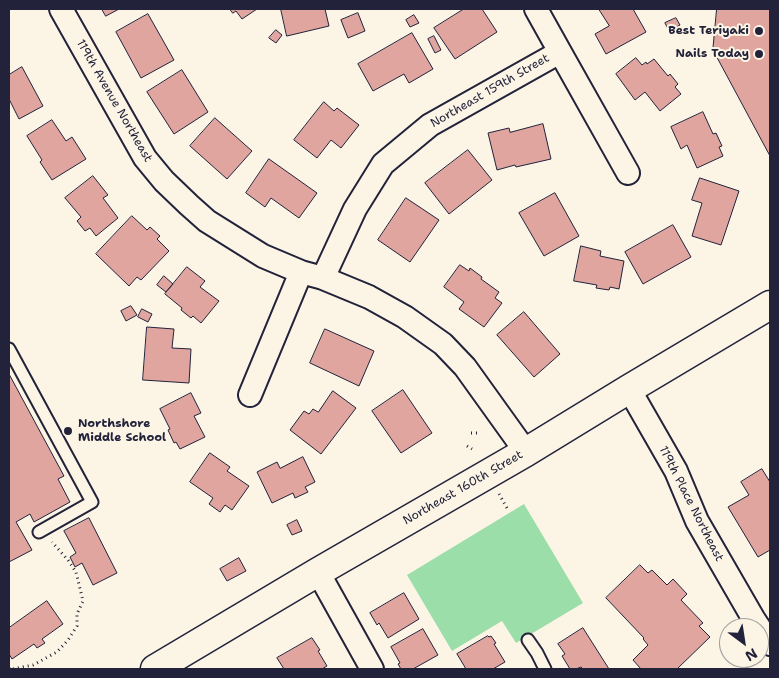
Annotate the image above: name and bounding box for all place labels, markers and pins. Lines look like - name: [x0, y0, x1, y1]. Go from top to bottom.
- place label: Best Teriyaki: [668, 24, 749, 38]
- marker: Best Teriyaki: [753, 25, 765, 37]
- place label: Nails Today: [675, 47, 749, 61]
- marker: Nails Today: [753, 48, 765, 60]
- place label: Northshore Middle School: [78, 417, 166, 445]
- marker: Northshore Middle School: [62, 425, 74, 437]

